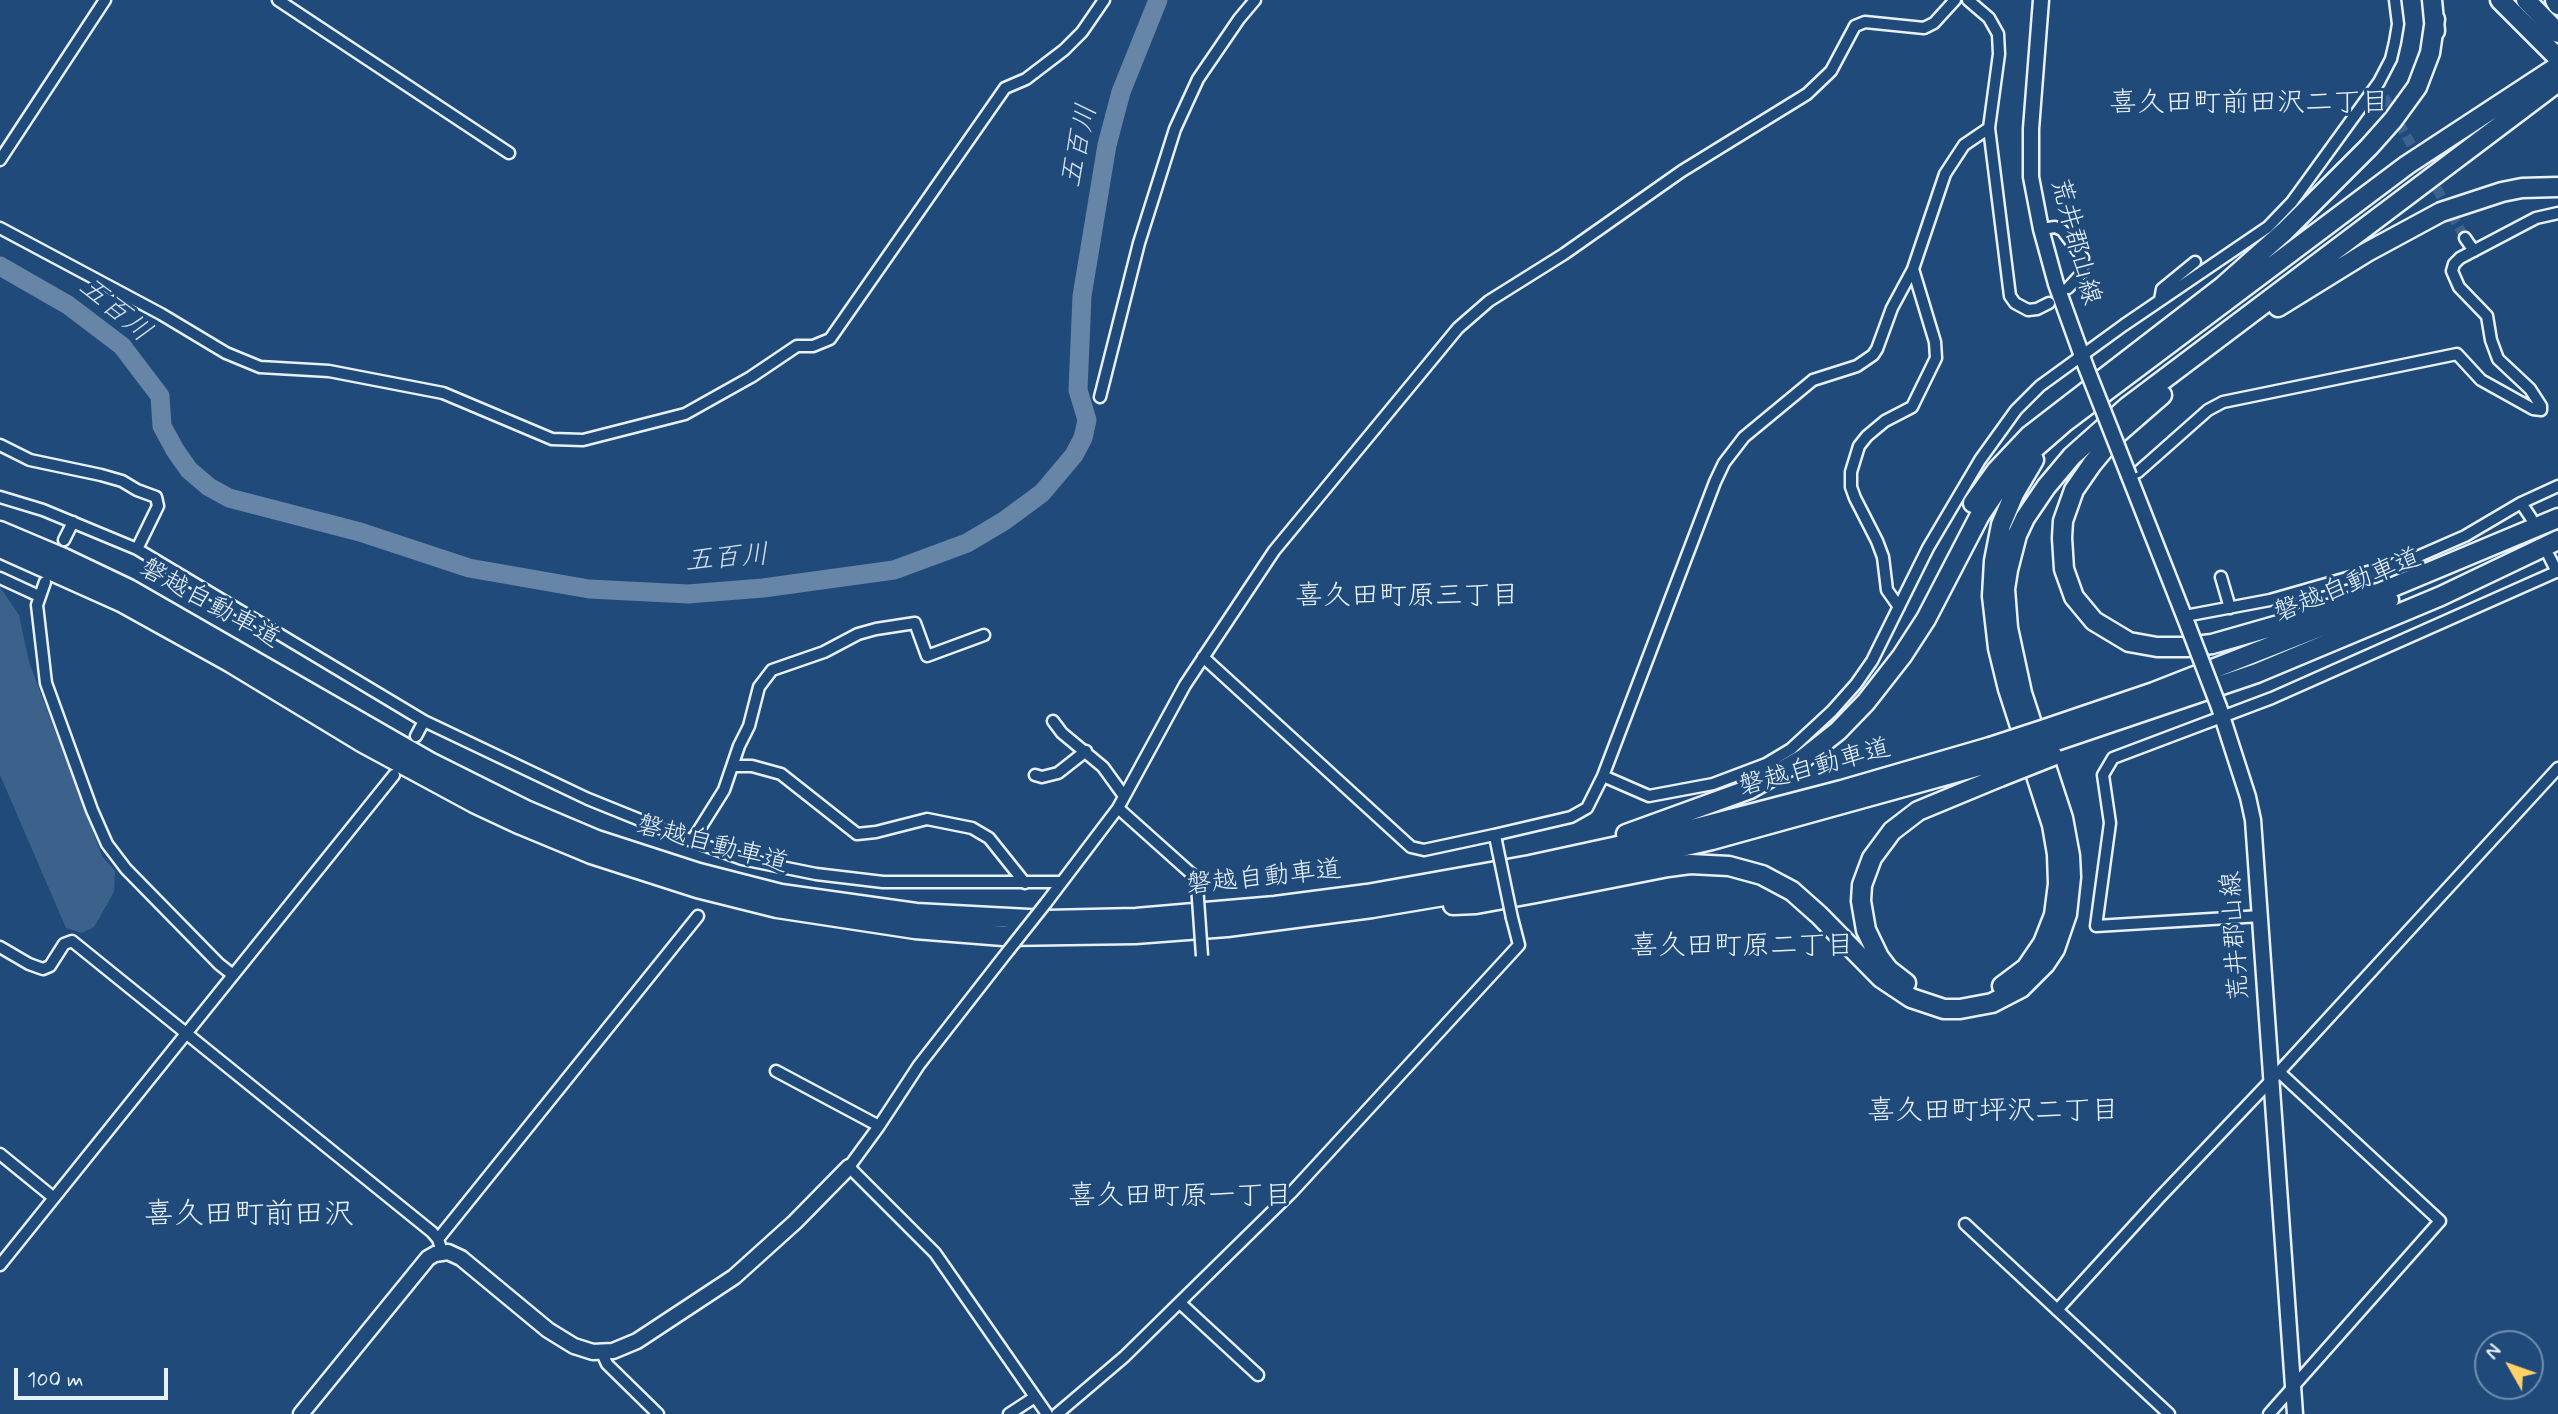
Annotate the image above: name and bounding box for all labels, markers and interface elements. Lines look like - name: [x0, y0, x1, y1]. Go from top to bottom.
- district label: 喜久田町前田沢二丁目: [2109, 88, 2389, 122]
- water label: 五百川: [1056, 101, 1106, 191]
- street label: 荒井郡山線: [2042, 175, 2106, 309]
- water label: 五百川: [71, 271, 157, 351]
- water label: 五百川: [684, 540, 770, 580]
- street label: 磐越自動車道: [2270, 543, 2426, 631]
- street label: 磐越自動車道: [133, 554, 285, 656]
- district label: 喜久田町原三丁目: [1295, 581, 1519, 615]
- street label: 磐越自動車道: [1736, 734, 1894, 804]
- street label: 磐越自動車道: [633, 811, 791, 881]
- street label: 磐越自動車道: [1185, 855, 1343, 903]
- street label: 荒井郡山線: [2217, 870, 2257, 1002]
- district label: 喜久田町原二丁目: [1630, 931, 1854, 965]
- district label: 喜久田町坪沢二丁目: [1867, 1096, 2119, 1130]
- district label: 喜久田町原一丁目: [1068, 1181, 1292, 1215]
- district label: 喜久田町前田沢: [144, 1199, 354, 1235]
- north arrow: [2474, 1330, 2544, 1400]
- text: N: [2480, 1340, 2508, 1365]
- scale bar: [18, 1354, 172, 1398]
- text: 100 m: [27, 1366, 83, 1394]

